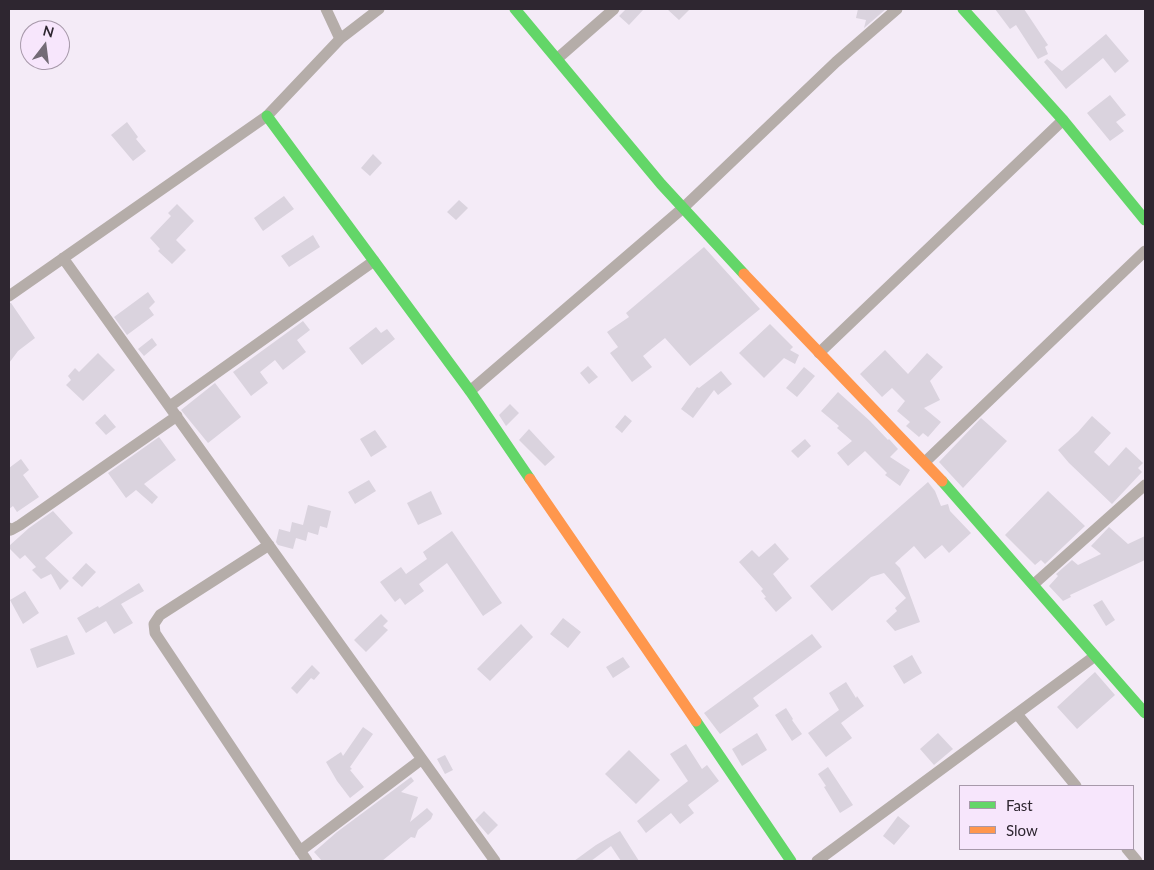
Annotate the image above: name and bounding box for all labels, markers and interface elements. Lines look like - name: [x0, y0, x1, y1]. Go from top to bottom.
- north arrow: [20, 20, 70, 70]
- text: N: [41, 21, 56, 41]
- legend: [959, 785, 1134, 850]
- text: Fast: [1006, 796, 1033, 814]
- text: Slow: [1006, 821, 1038, 839]

